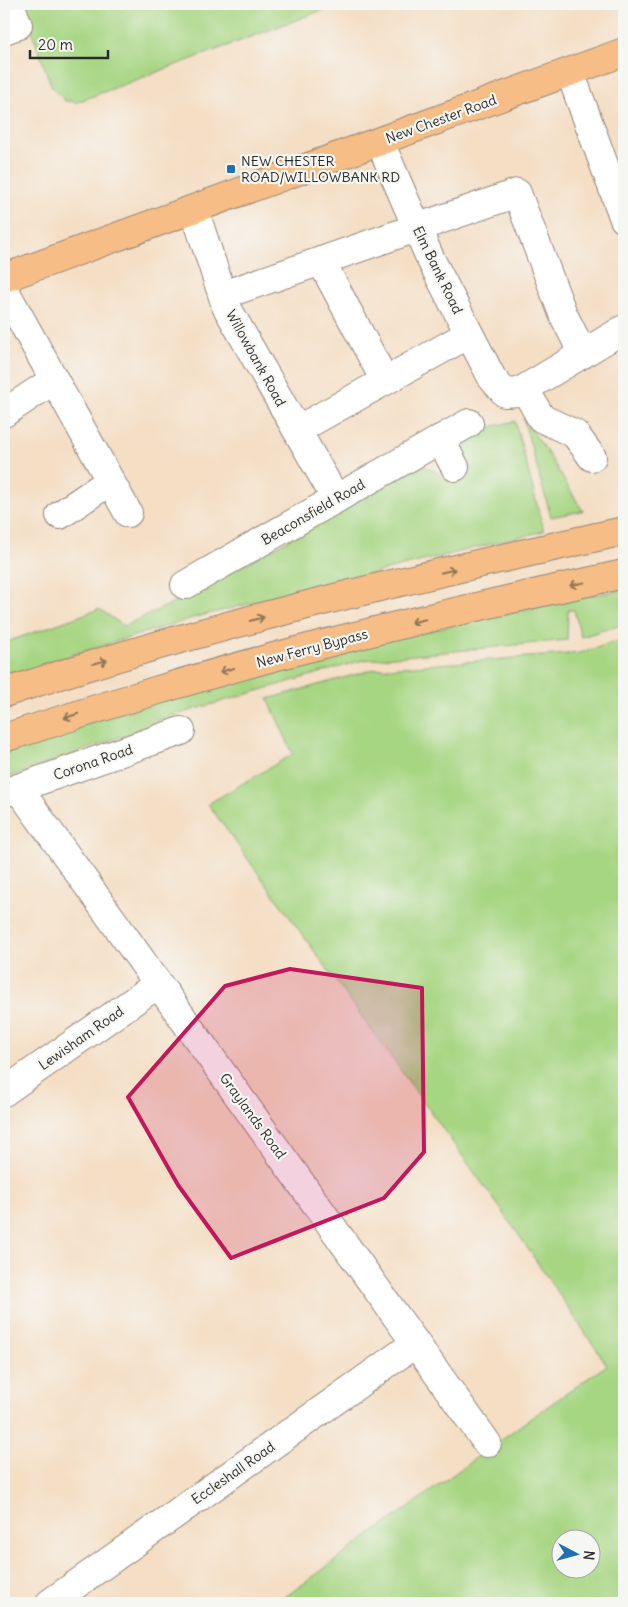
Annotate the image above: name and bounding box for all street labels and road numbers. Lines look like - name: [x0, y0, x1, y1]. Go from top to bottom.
- street label: New Chester Road: [383, 91, 499, 147]
- street label: Elm Bank Road: [409, 223, 467, 317]
- street label: Willowbank Road: [222, 306, 290, 410]
- street label: Beaconsfield Road: [258, 475, 368, 549]
- street label: New Ferry Bypass: [254, 624, 370, 672]
- street label: Corona Road: [51, 740, 135, 784]
- street label: Lewisham Road: [35, 1002, 127, 1074]
- street label: Graylands Road: [216, 1070, 290, 1162]
- street label: Eccleshall Road: [188, 1438, 278, 1508]

